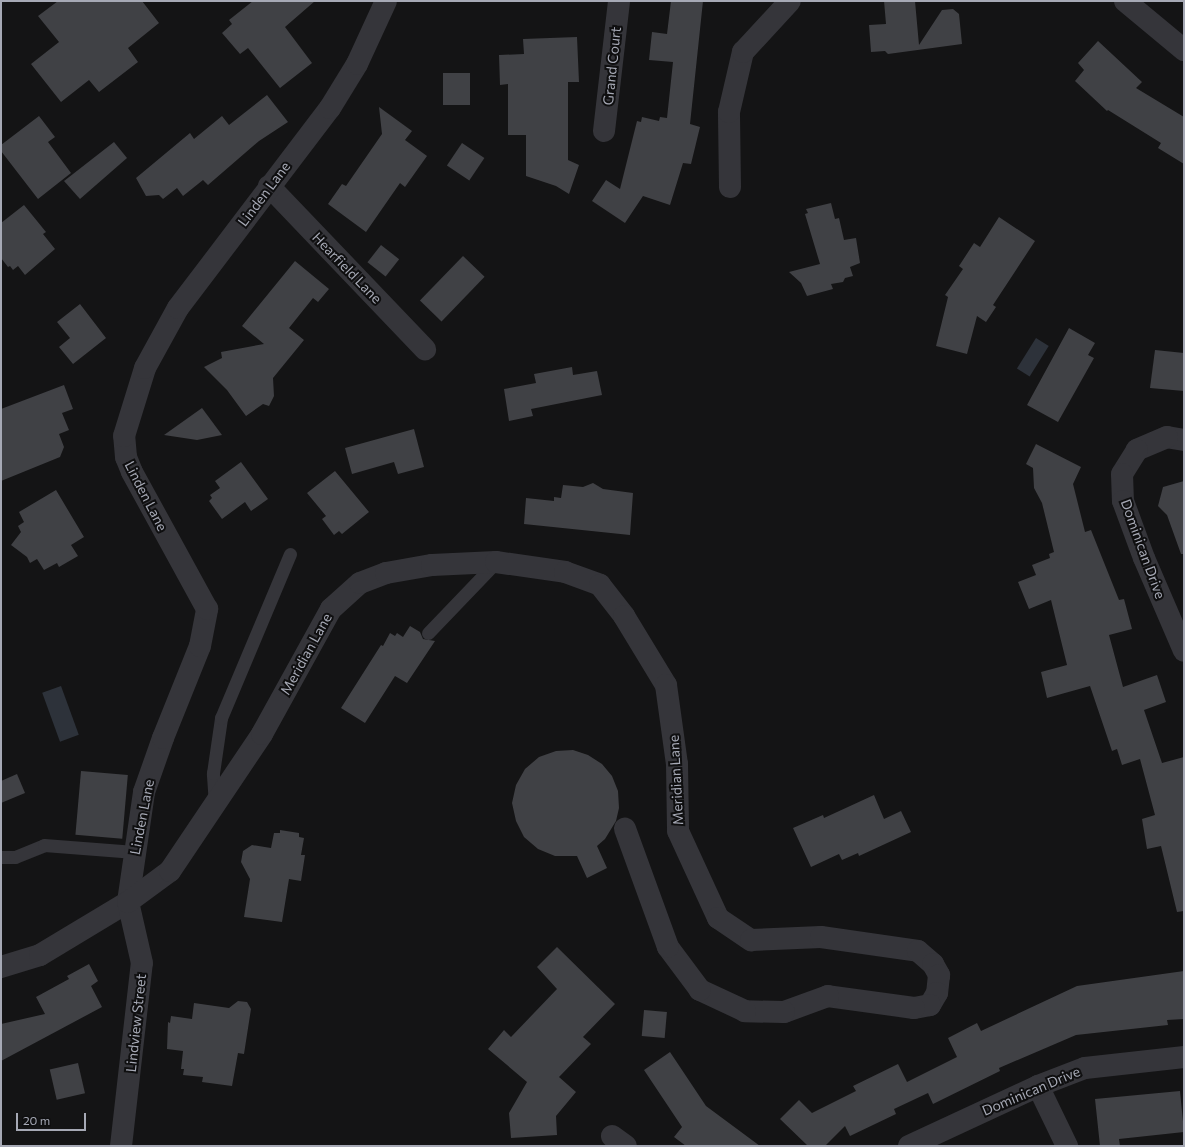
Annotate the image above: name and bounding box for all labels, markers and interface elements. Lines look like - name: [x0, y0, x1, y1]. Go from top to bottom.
- street label: Grand Court: [600, 26, 624, 106]
- street label: Linden Lane: [234, 158, 294, 230]
- street label: Hearfield Lane: [309, 229, 385, 307]
- street label: Linden Lane: [121, 458, 171, 534]
- street label: Dominican Drive: [1117, 497, 1169, 601]
- street label: Meridian Lane: [277, 610, 335, 698]
- street label: Meridian Lane: [665, 734, 687, 826]
- street label: Linden Lane: [126, 778, 158, 856]
- street label: Lindview Street: [122, 973, 150, 1073]
- street label: Dominican Drive: [979, 1063, 1083, 1119]
- scale bar: [18, 1105, 88, 1131]
- text: 20 m: [23, 1113, 50, 1127]

